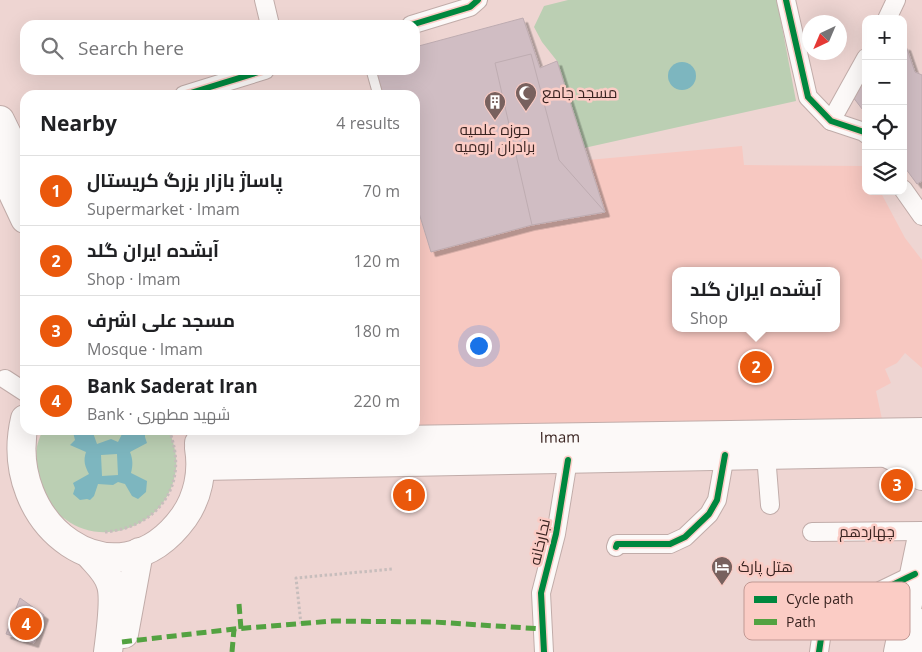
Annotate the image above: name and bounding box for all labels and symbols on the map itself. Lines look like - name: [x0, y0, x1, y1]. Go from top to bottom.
- north arrow: [802, 15, 847, 60]
- mosque icon: مسجد جامع: [514, 81, 538, 112]
- place label: مسجد جامع: [542, 82, 617, 104]
- building icon: حوزه علمیه برادران ارومیه: [483, 90, 507, 121]
- place label: حوزه علمیه برادران ارومیه: [455, 119, 535, 157]
- your location: [466, 333, 492, 359]
- pin: 2: [740, 348, 772, 386]
- street label: Imam: [540, 426, 580, 447]
- pin: 3: [881, 466, 913, 504]
- pin: 1: [393, 476, 425, 514]
- street label: نجارخانه: [524, 517, 554, 567]
- street label: چهاردهم: [839, 521, 895, 542]
- hotel icon: هتل پارک: [710, 555, 734, 586]
- place label: هتل پارک: [738, 556, 793, 577]
- legend: [744, 582, 910, 640]
- text: Cycle path: [786, 589, 854, 608]
- pin: 4: [10, 605, 42, 643]
- text: Path: [786, 612, 816, 631]

